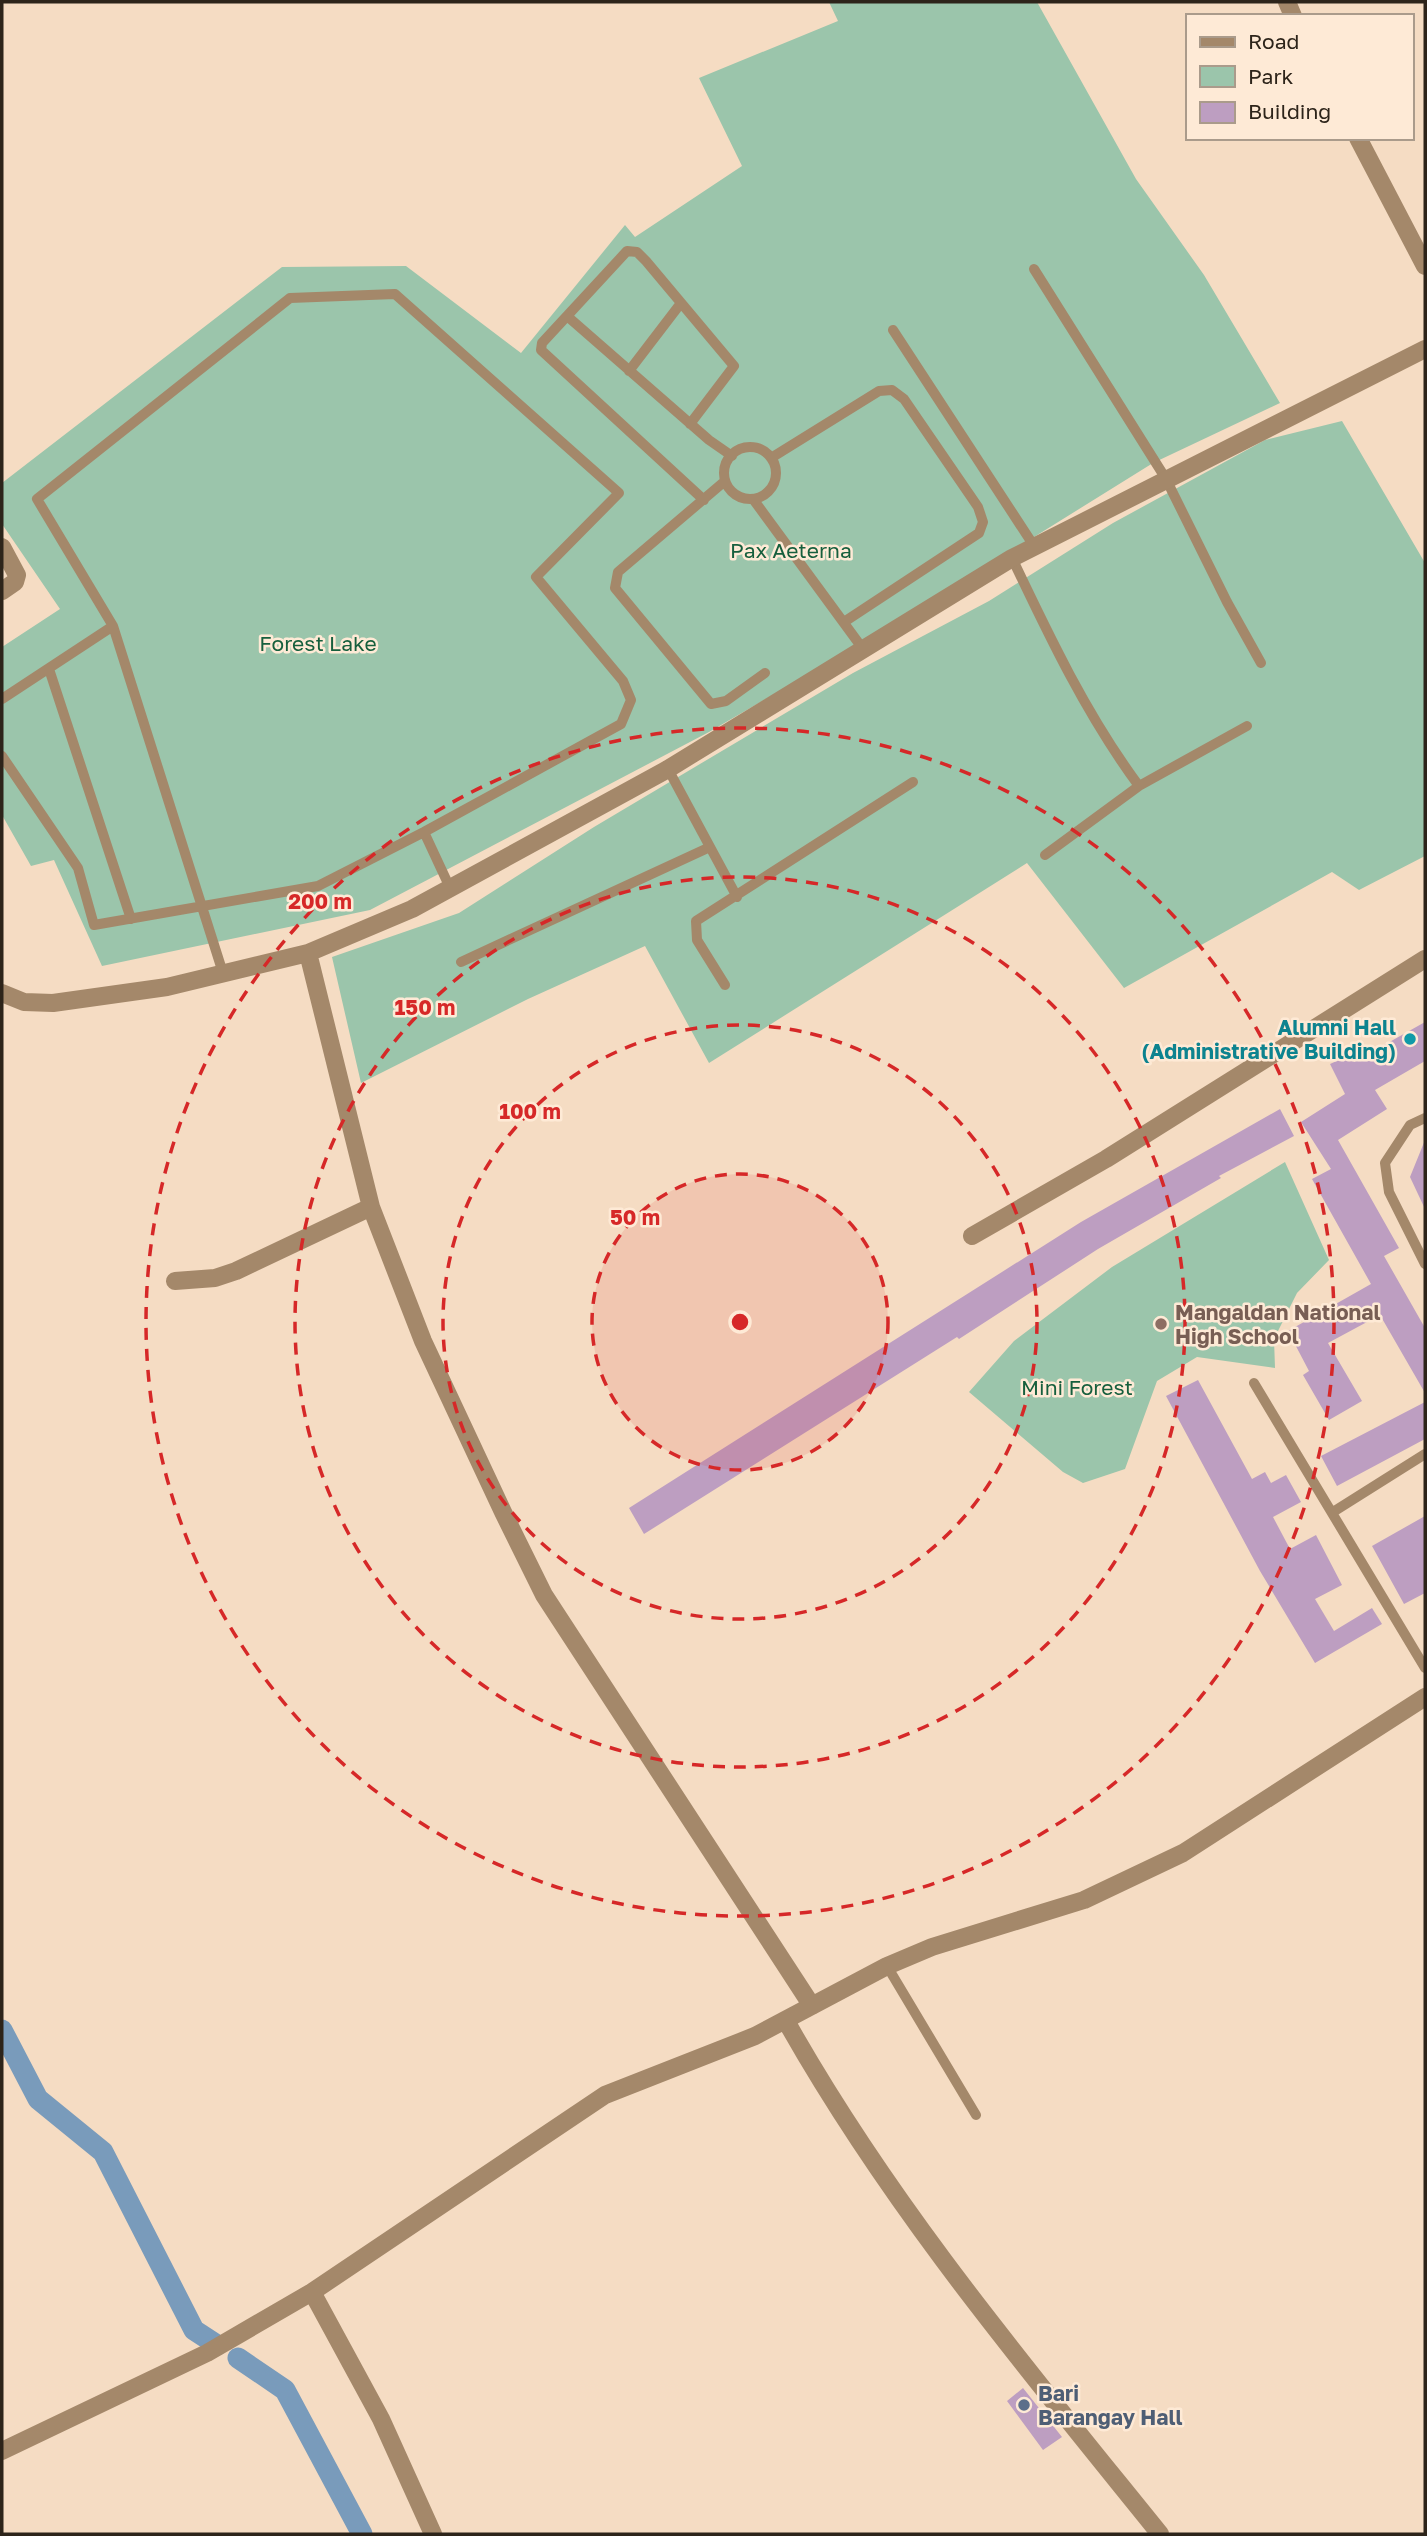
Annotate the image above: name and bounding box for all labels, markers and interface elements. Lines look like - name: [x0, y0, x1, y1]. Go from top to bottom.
- legend: [1186, 14, 1413, 140]
- text: Road: [1248, 28, 1299, 54]
- text: Park: [1248, 63, 1294, 89]
- text: Building: [1248, 98, 1331, 124]
- park label: Pax Aeterna: [730, 537, 852, 563]
- park label: Forest Lake: [259, 630, 377, 656]
- text: 200 m: [288, 888, 352, 914]
- text: 150 m: [395, 994, 455, 1020]
- place label: Alumni Hall (Administrative Building): [1141, 1014, 1396, 1064]
- marker: Alumni Hall (Administrative Building): [1402, 1031, 1418, 1047]
- text: 100 m: [499, 1098, 561, 1124]
- text: 50 m: [610, 1204, 660, 1230]
- place label: Mangaldan National High School: [1175, 1299, 1380, 1349]
- centre of rings: [728, 1310, 752, 1334]
- marker: Mangaldan National High School: [1153, 1316, 1169, 1332]
- park label: Mini Forest: [1021, 1374, 1133, 1400]
- place label: Bari Barangay Hall: [1038, 2380, 1183, 2430]
- marker: Bari Barangay Hall: [1016, 2397, 1032, 2413]

